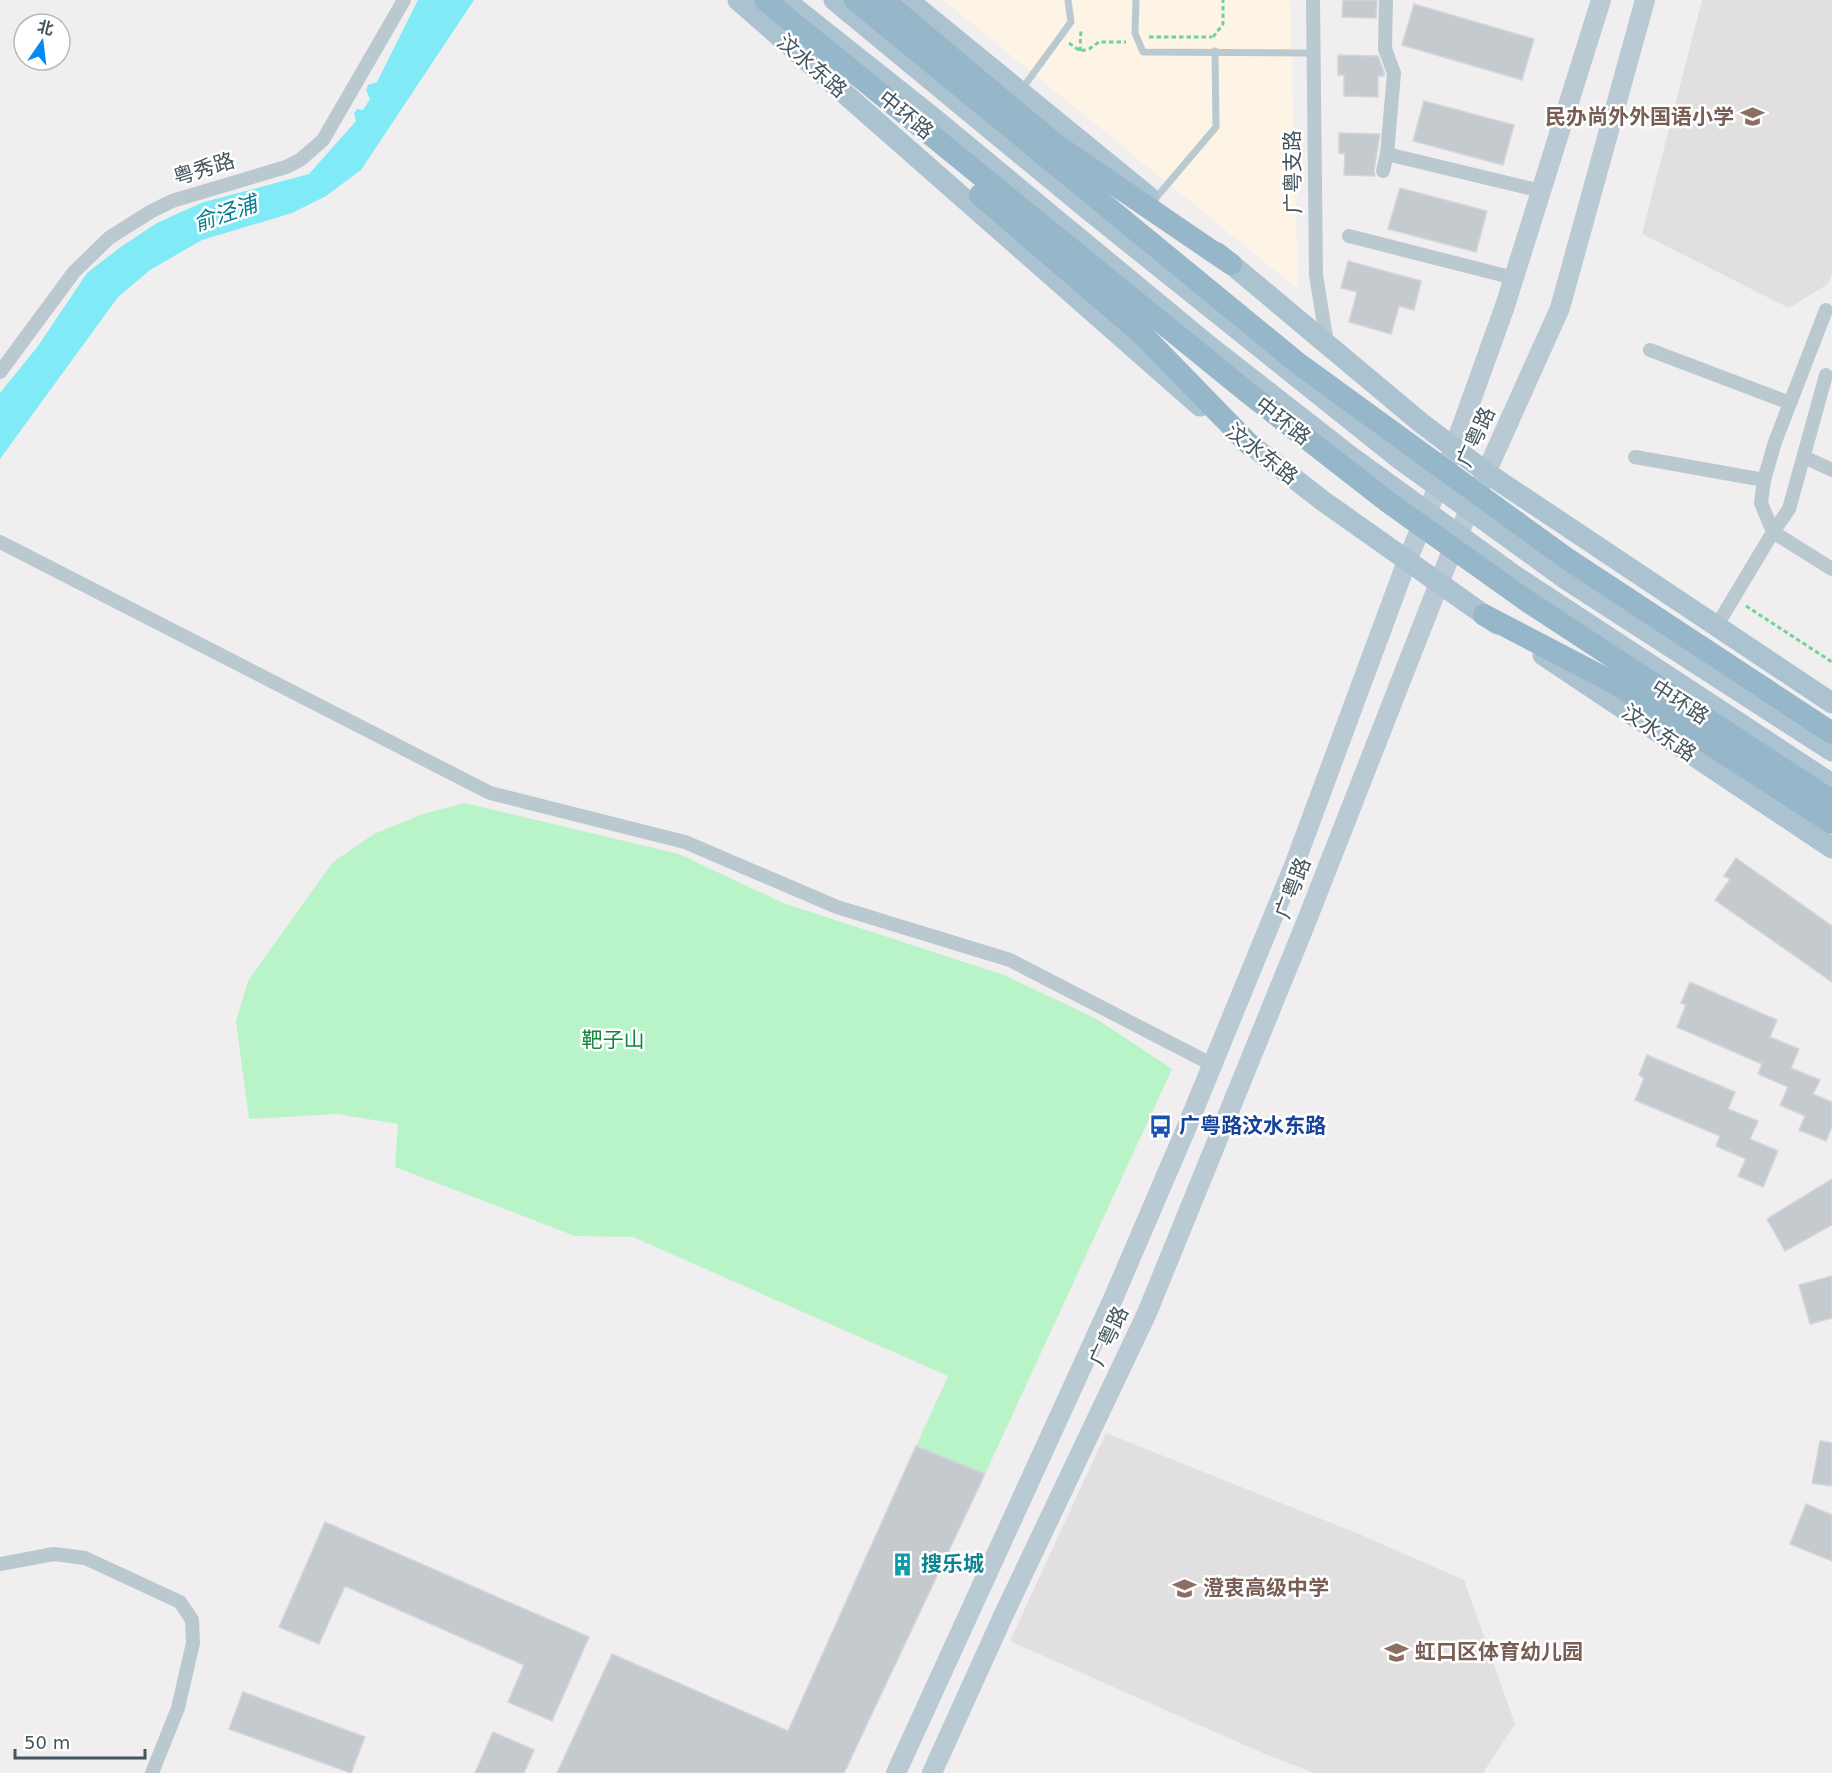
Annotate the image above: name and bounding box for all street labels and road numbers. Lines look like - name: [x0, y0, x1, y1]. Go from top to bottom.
- street label: 汶水东路: [772, 29, 852, 103]
- street label: 中环路: [874, 86, 938, 144]
- street label: 广粤支路: [1280, 130, 1306, 214]
- street label: 粤秀路: [170, 148, 238, 190]
- street label: 中环路: [1251, 392, 1315, 450]
- street label: 广粤路: [1452, 403, 1500, 471]
- street label: 汶水东路: [1222, 419, 1302, 489]
- street label: 中环路: [1647, 675, 1713, 729]
- street label: 汶水东路: [1617, 700, 1701, 766]
- street label: 广粤路: [1271, 854, 1315, 922]
- street label: 广粤路: [1085, 1302, 1133, 1370]

